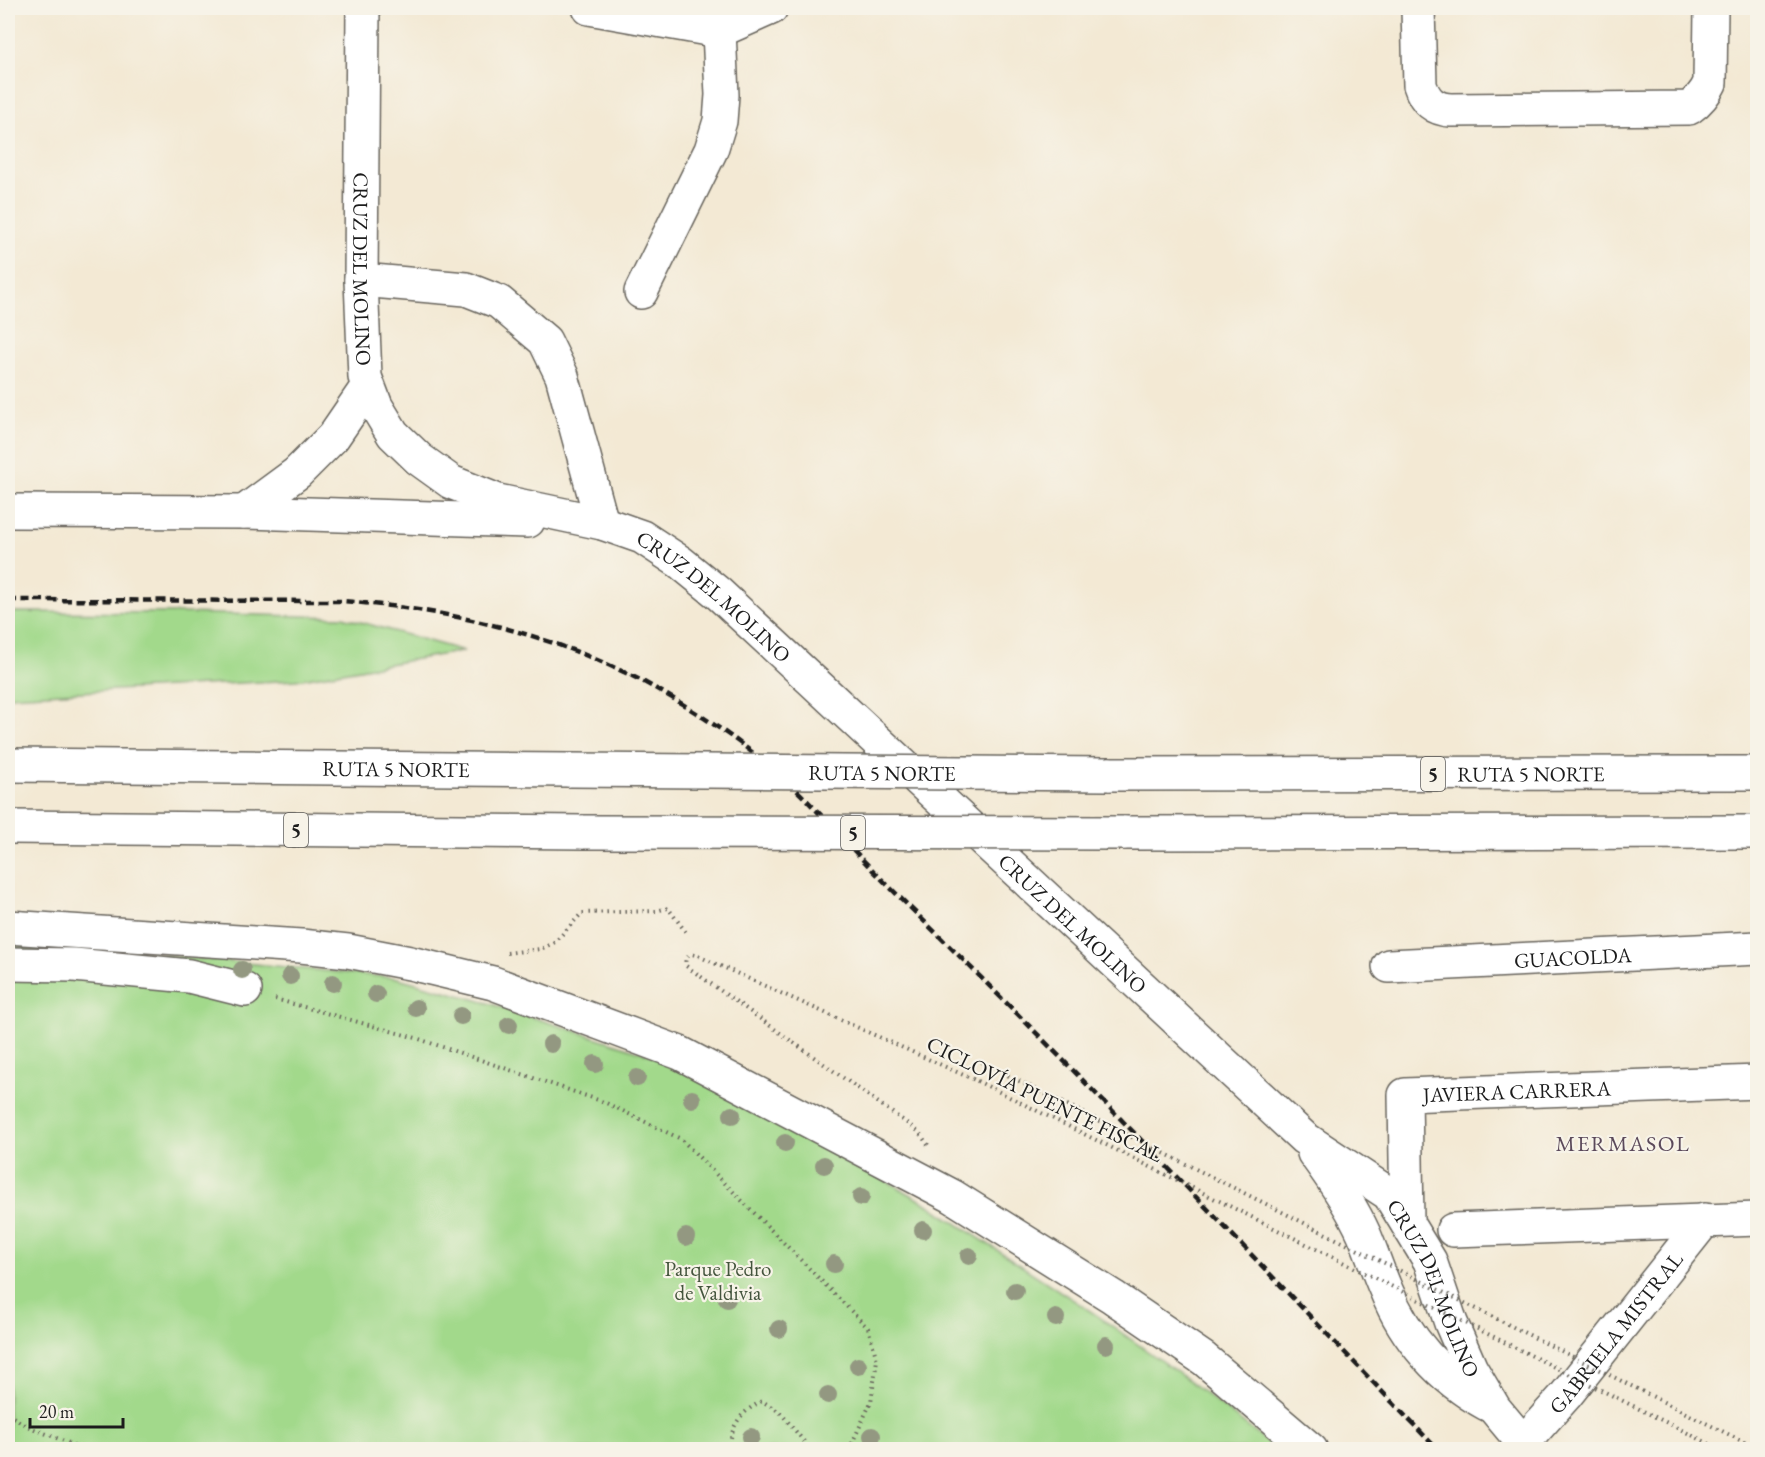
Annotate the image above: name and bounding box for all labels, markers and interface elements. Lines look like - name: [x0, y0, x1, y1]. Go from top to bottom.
- street label: CRUZ DEL MOLINO: [347, 172, 378, 366]
- street label: CRUZ DEL MOLINO: [632, 524, 797, 668]
- street label: RUTA 5 NORTE: [322, 754, 470, 783]
- road number: 5: [1421, 757, 1445, 791]
- street label: RUTA 5 NORTE: [808, 758, 956, 786]
- street label: RUTA 5 NORTE: [1457, 760, 1605, 787]
- road number: 5: [284, 813, 308, 847]
- road number: 5: [841, 816, 865, 850]
- street label: CRUZ DEL MOLINO: [993, 847, 1153, 999]
- street label: GUACOLDA: [1513, 941, 1633, 973]
- street label: CICLOVÍA PUENTE FISCAL: [922, 1030, 1168, 1168]
- street label: JAVIERA CARRERA: [1420, 1074, 1612, 1108]
- district label: MERMASOL: [1556, 1129, 1690, 1158]
- street label: CRUZ DEL MOLINO: [1382, 1194, 1486, 1381]
- street label: GABRIELA MISTRAL: [1542, 1246, 1689, 1419]
- park label: Parque Pedro de Valdivia: [665, 1255, 771, 1306]
- scale bar: [30, 1391, 123, 1429]
- text: 20 m: [39, 1400, 74, 1423]

